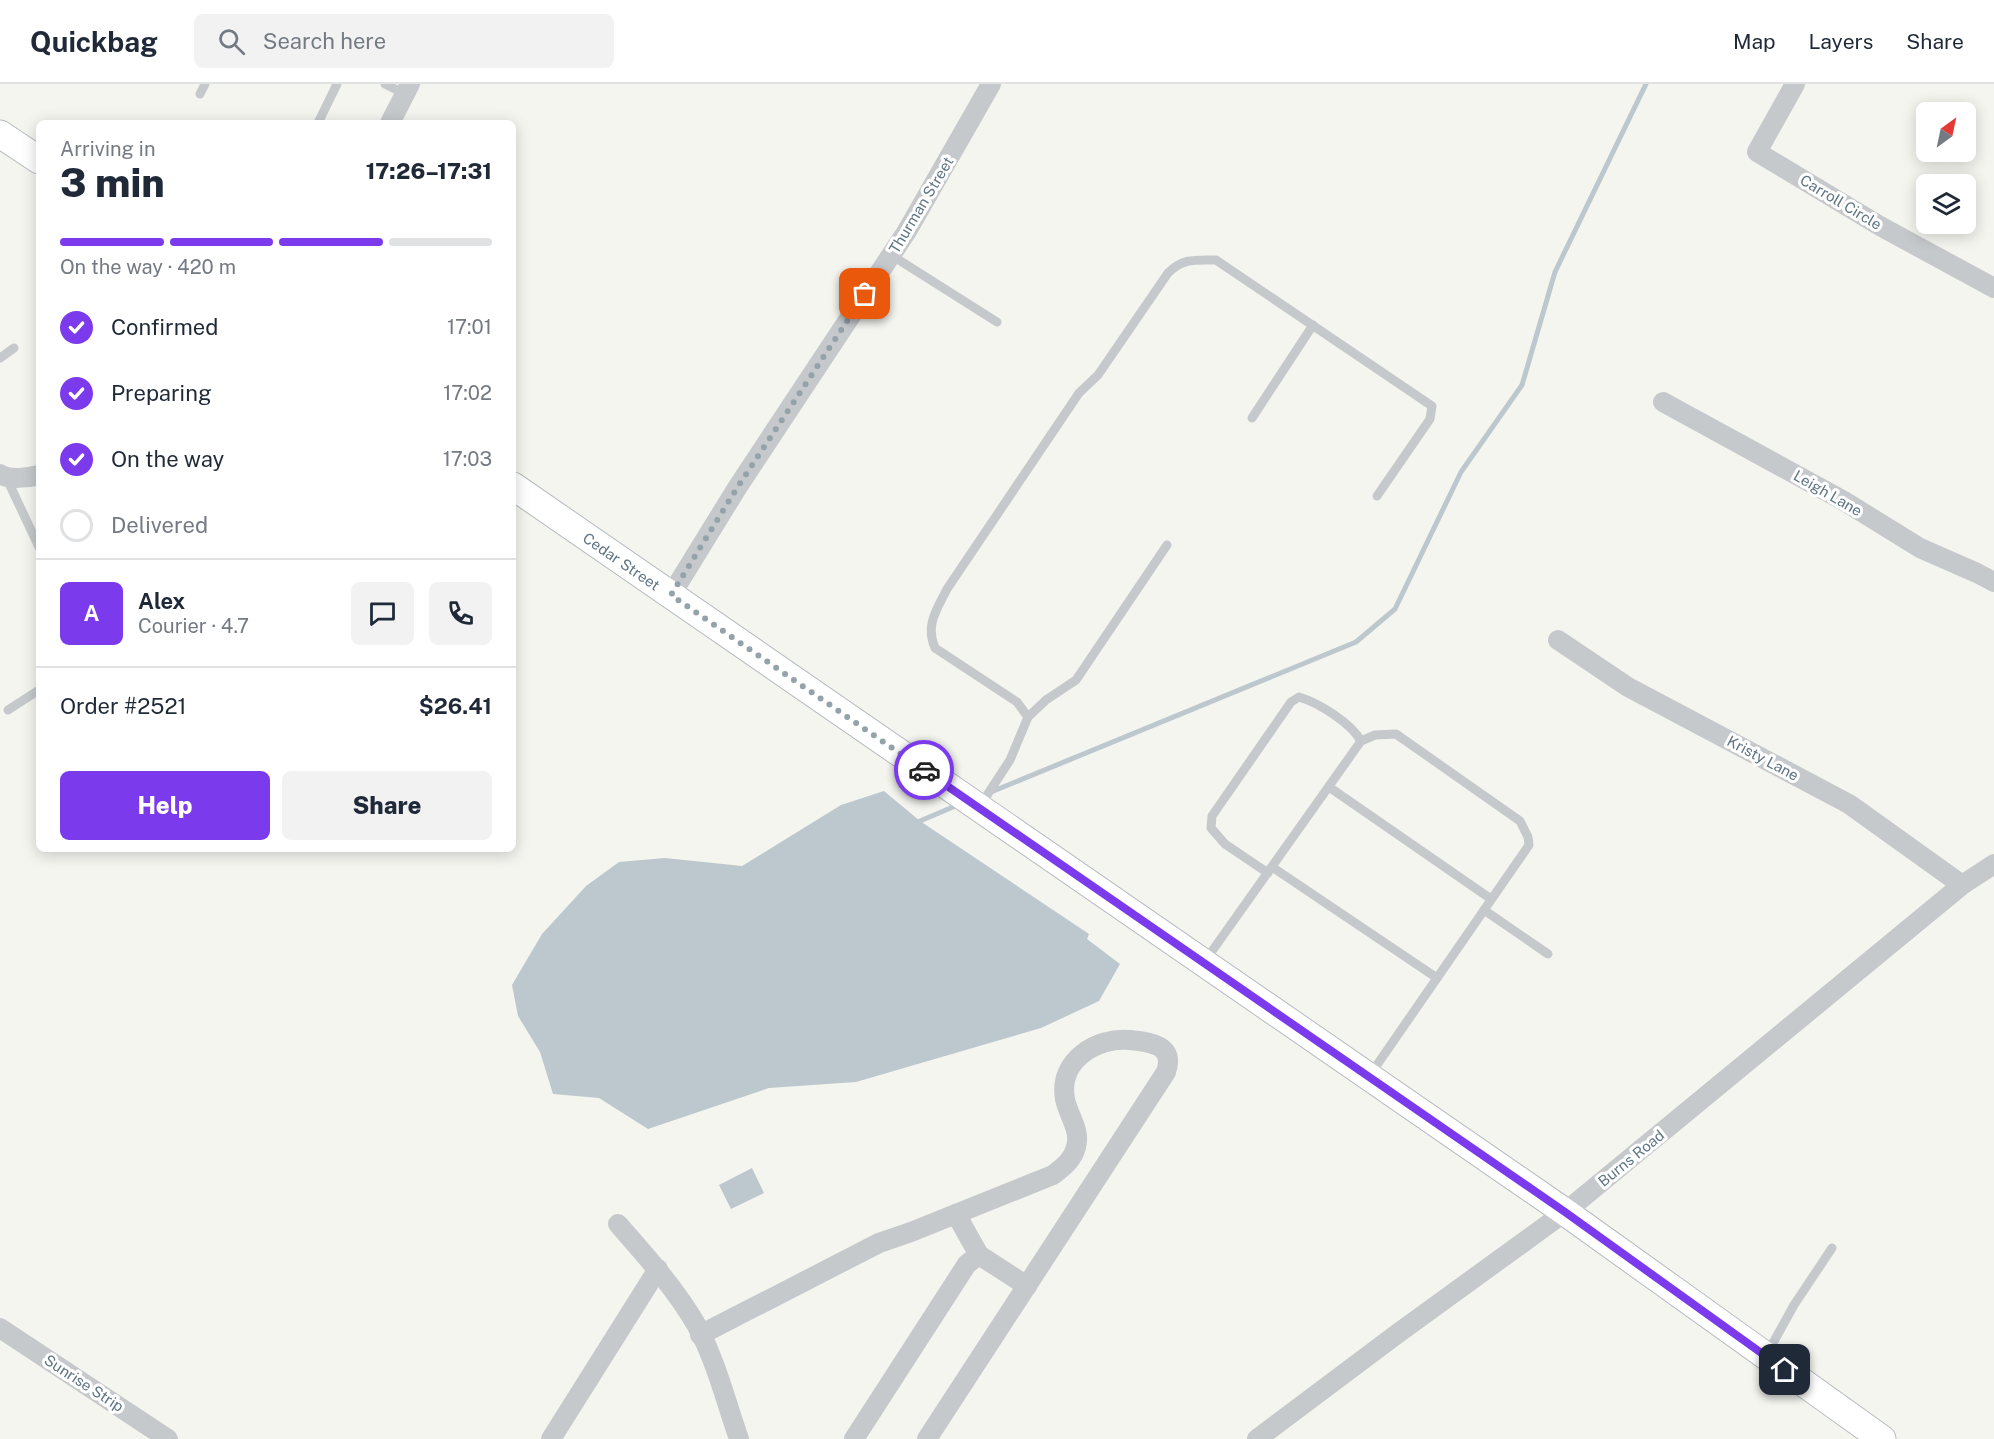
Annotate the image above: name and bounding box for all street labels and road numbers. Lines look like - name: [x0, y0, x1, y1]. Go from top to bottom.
- street label: Thurman Street: [885, 154, 957, 256]
- street label: Carroll Circle: [1797, 171, 1885, 233]
- street label: Leigh Lane: [1791, 467, 1865, 519]
- street label: Cedar Street: [580, 529, 663, 593]
- street label: Kristy Lane: [1724, 732, 1802, 784]
- street label: Burns Road: [1595, 1126, 1667, 1190]
- street label: Sunrise Strip: [41, 1351, 127, 1415]

